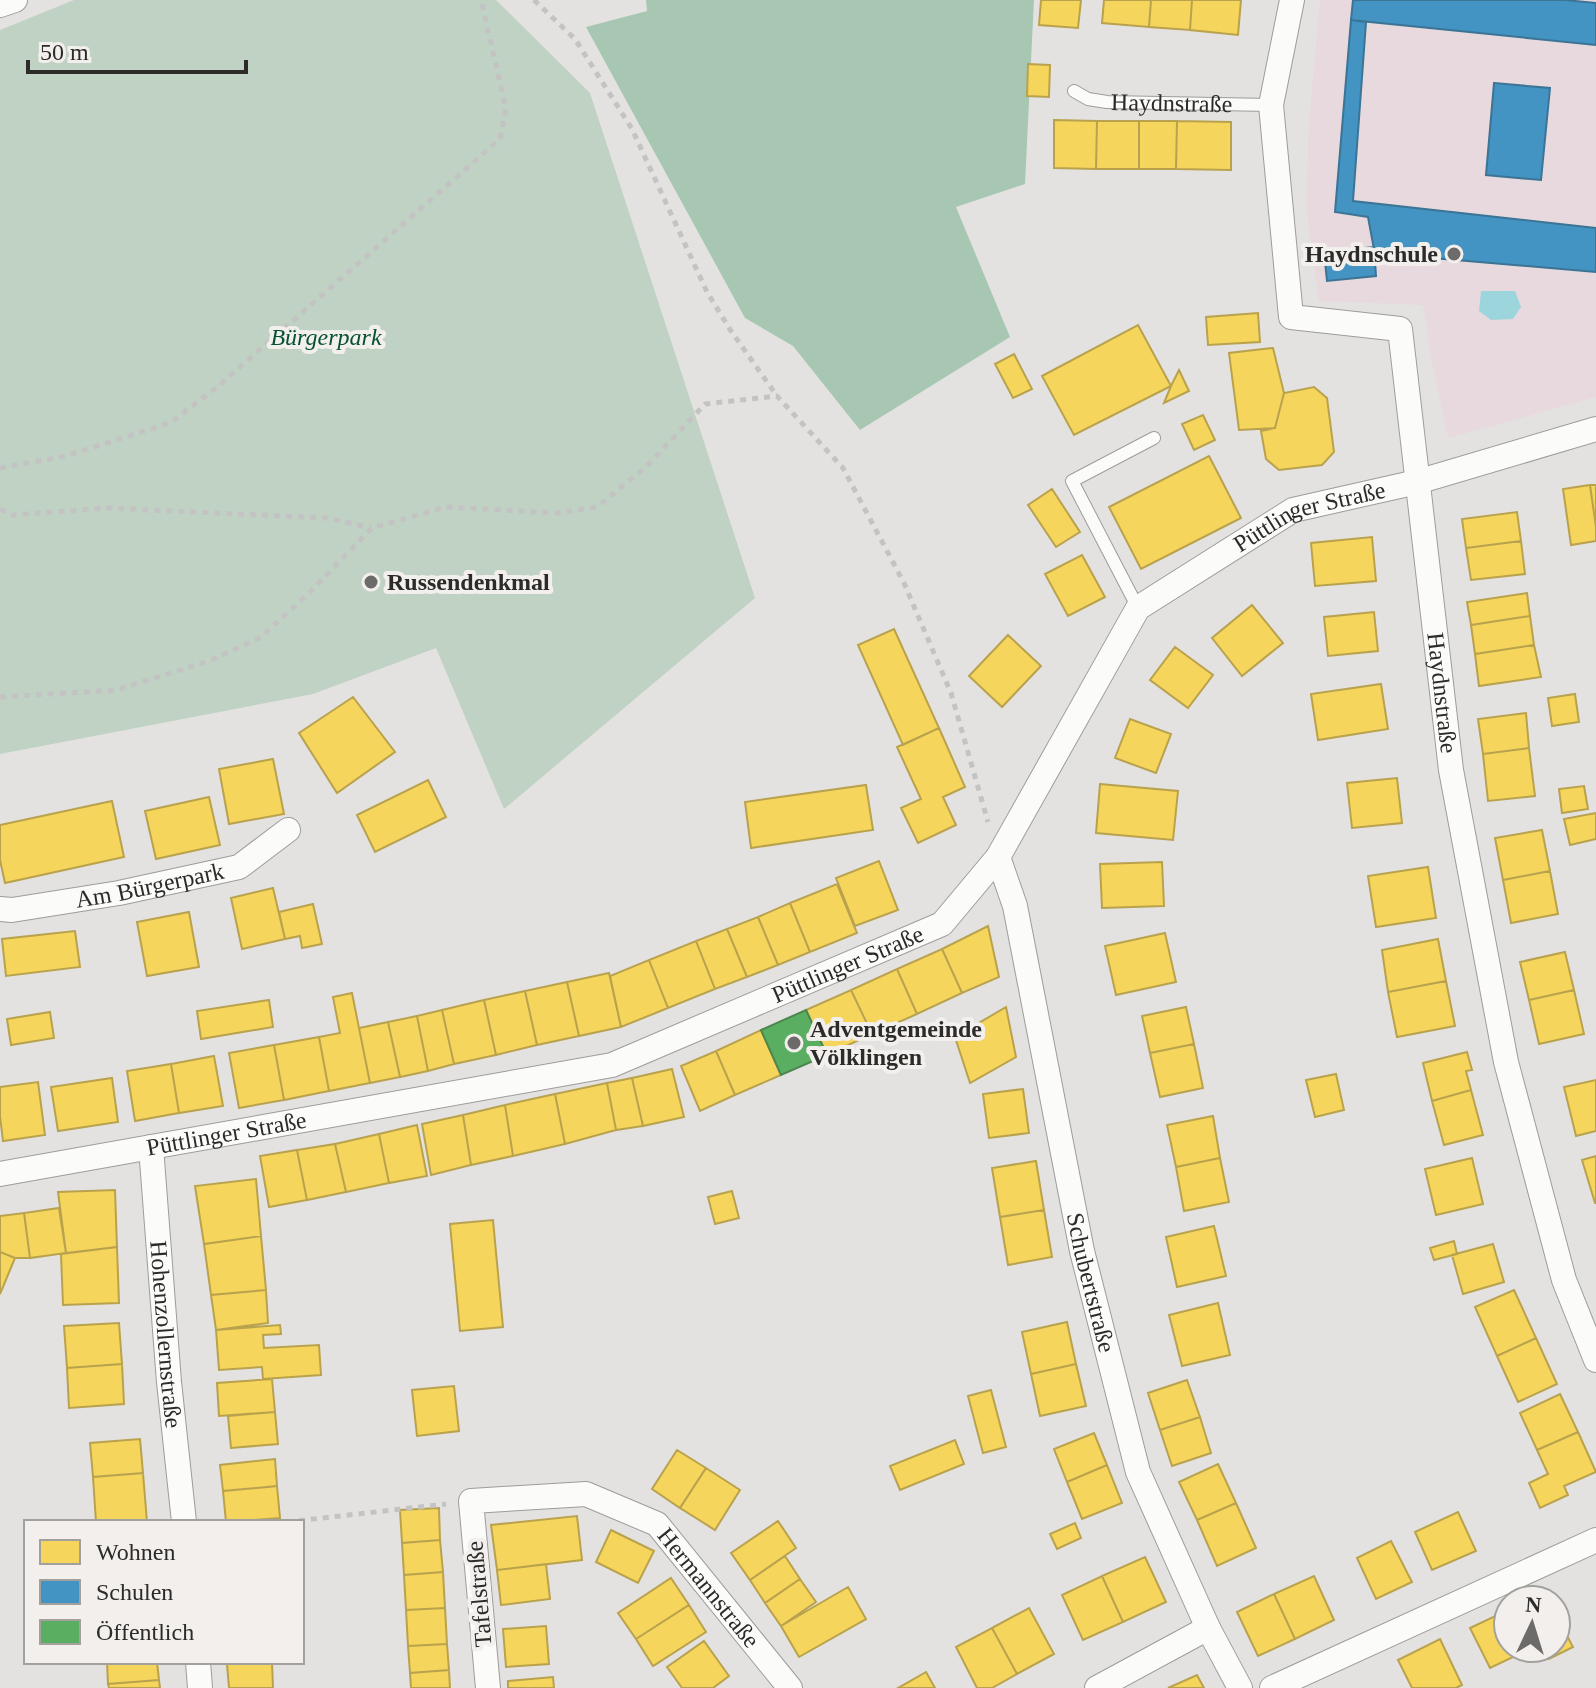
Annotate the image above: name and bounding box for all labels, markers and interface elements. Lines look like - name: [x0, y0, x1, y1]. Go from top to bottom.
- scale bar: [28, 24, 246, 74]
- text: 50 m: [40, 39, 89, 65]
- street label: Haydnstraße: [1111, 89, 1233, 117]
- place label: Haydnschule: [1305, 241, 1438, 267]
- marker: Haydnschule: [1445, 245, 1463, 263]
- park label: Bürgerpark: [270, 324, 382, 350]
- street label: Püttlinger Straße: [1229, 477, 1388, 557]
- place label: Russendenkmal: [387, 569, 550, 595]
- marker: Russendenkmal: [362, 573, 380, 591]
- street label: Haydnstraße: [1422, 631, 1462, 755]
- street label: Am Bürgerpark: [74, 858, 226, 913]
- street label: Püttlinger Straße: [768, 920, 927, 1008]
- place label: Adventgemeinde Völklingen: [810, 1016, 982, 1070]
- marker: Adventgemeinde Völklingen: [785, 1034, 803, 1052]
- street label: Püttlinger Straße: [144, 1107, 308, 1161]
- street label: Schubertstraße: [1062, 1211, 1120, 1355]
- street label: Hohenzollernstraße: [145, 1240, 187, 1429]
- legend: [24, 1520, 304, 1664]
- street label: Hermannstraße: [652, 1522, 765, 1653]
- text: Wohnen: [96, 1539, 175, 1565]
- street label: Tafelstraße: [461, 1540, 497, 1648]
- text: Schulen: [96, 1579, 173, 1605]
- north arrow: [1492, 1584, 1572, 1664]
- text: N: [1525, 1592, 1542, 1618]
- text: Öffentlich: [96, 1619, 194, 1645]

